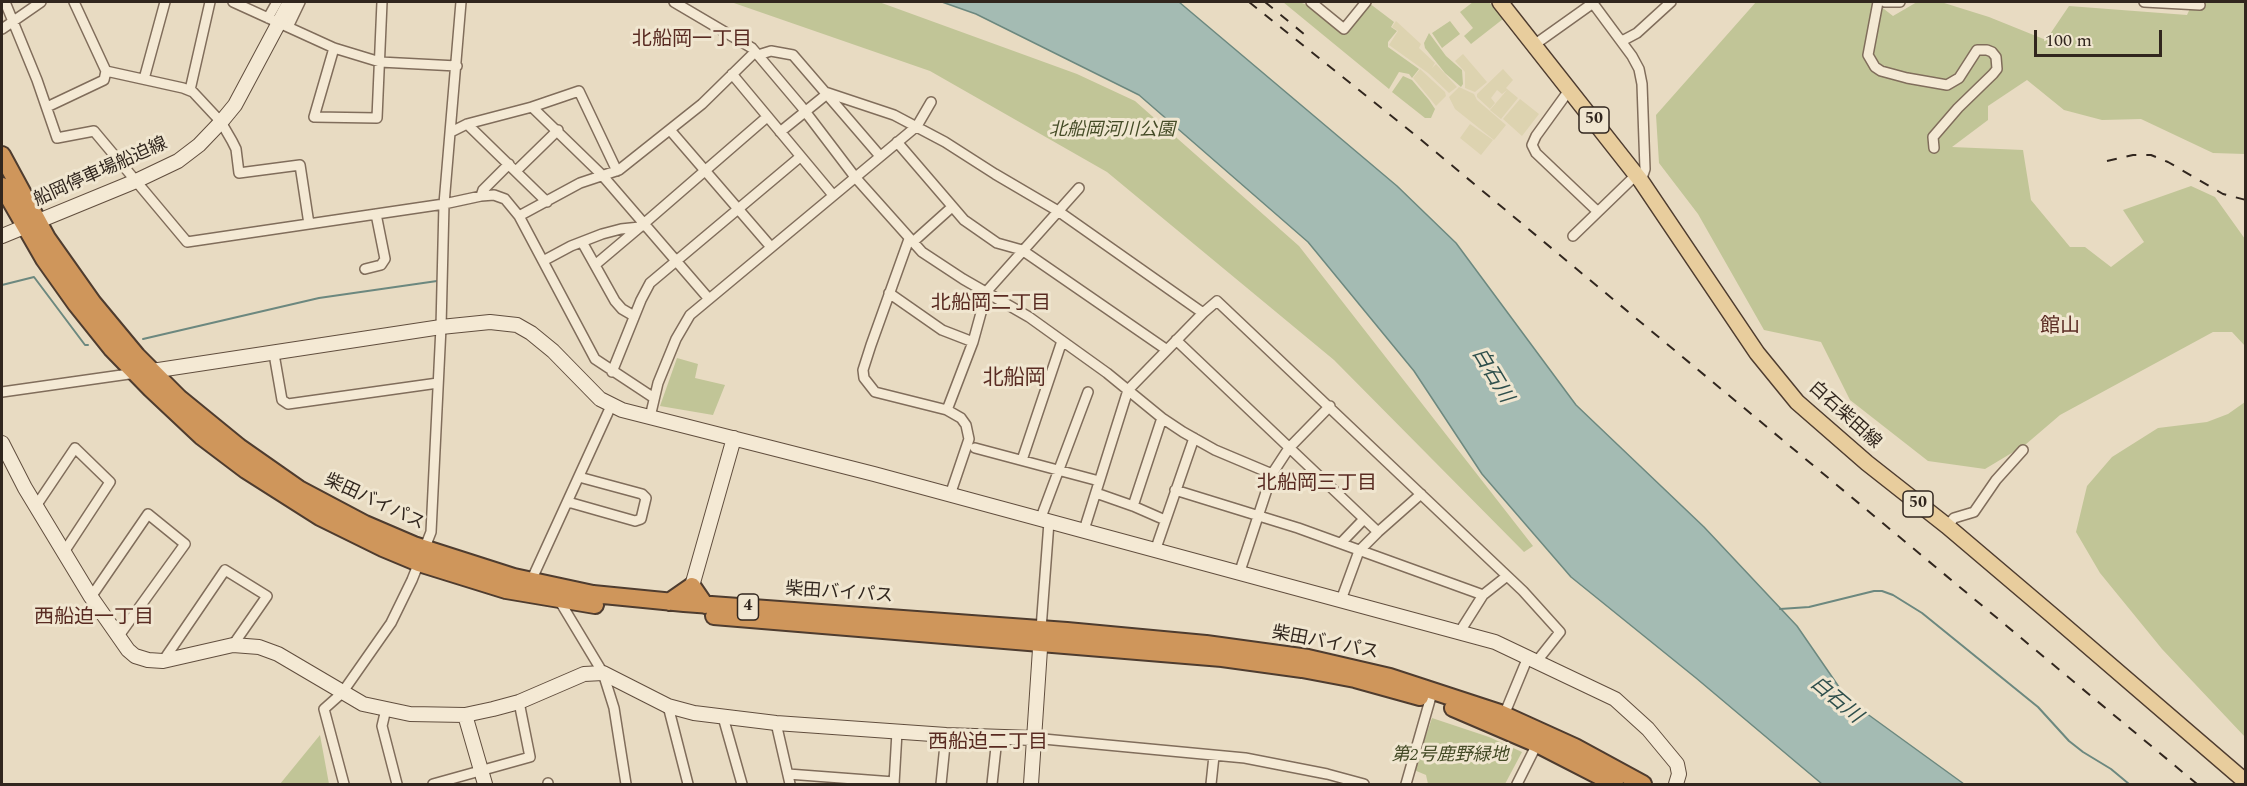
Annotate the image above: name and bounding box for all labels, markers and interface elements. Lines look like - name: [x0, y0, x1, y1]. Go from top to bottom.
- scale bar: [2037, 18, 2164, 56]
- text: 100 m: [2045, 27, 2092, 54]
- district label: 北船岡一丁目: [632, 29, 752, 53]
- road number: 50: [1579, 107, 1609, 133]
- park label: 北船岡河川公園: [1049, 120, 1175, 142]
- street label: 船岡停車場船迫線: [31, 134, 171, 212]
- district label: 北船岡二丁目: [931, 293, 1051, 317]
- district label: 館山: [2040, 316, 2080, 340]
- water label: 白石川: [1465, 344, 1517, 408]
- district label: 北船岡: [983, 367, 1045, 393]
- street label: 白石柴田線: [1803, 378, 1885, 454]
- street label: 柴田バイパス: [320, 470, 428, 536]
- district label: 北船岡三丁目: [1257, 473, 1377, 497]
- road number: 50: [1903, 491, 1933, 517]
- street label: 柴田バイパス: [784, 579, 894, 609]
- road number: 4: [738, 594, 758, 620]
- district label: 西船迫一丁目: [34, 607, 154, 631]
- street label: 柴田バイパス: [1270, 623, 1380, 665]
- water label: 白石川: [1804, 673, 1866, 729]
- district label: 西船迫二丁目: [928, 732, 1048, 756]
- park label: 第2号鹿野緑地: [1392, 745, 1508, 767]

